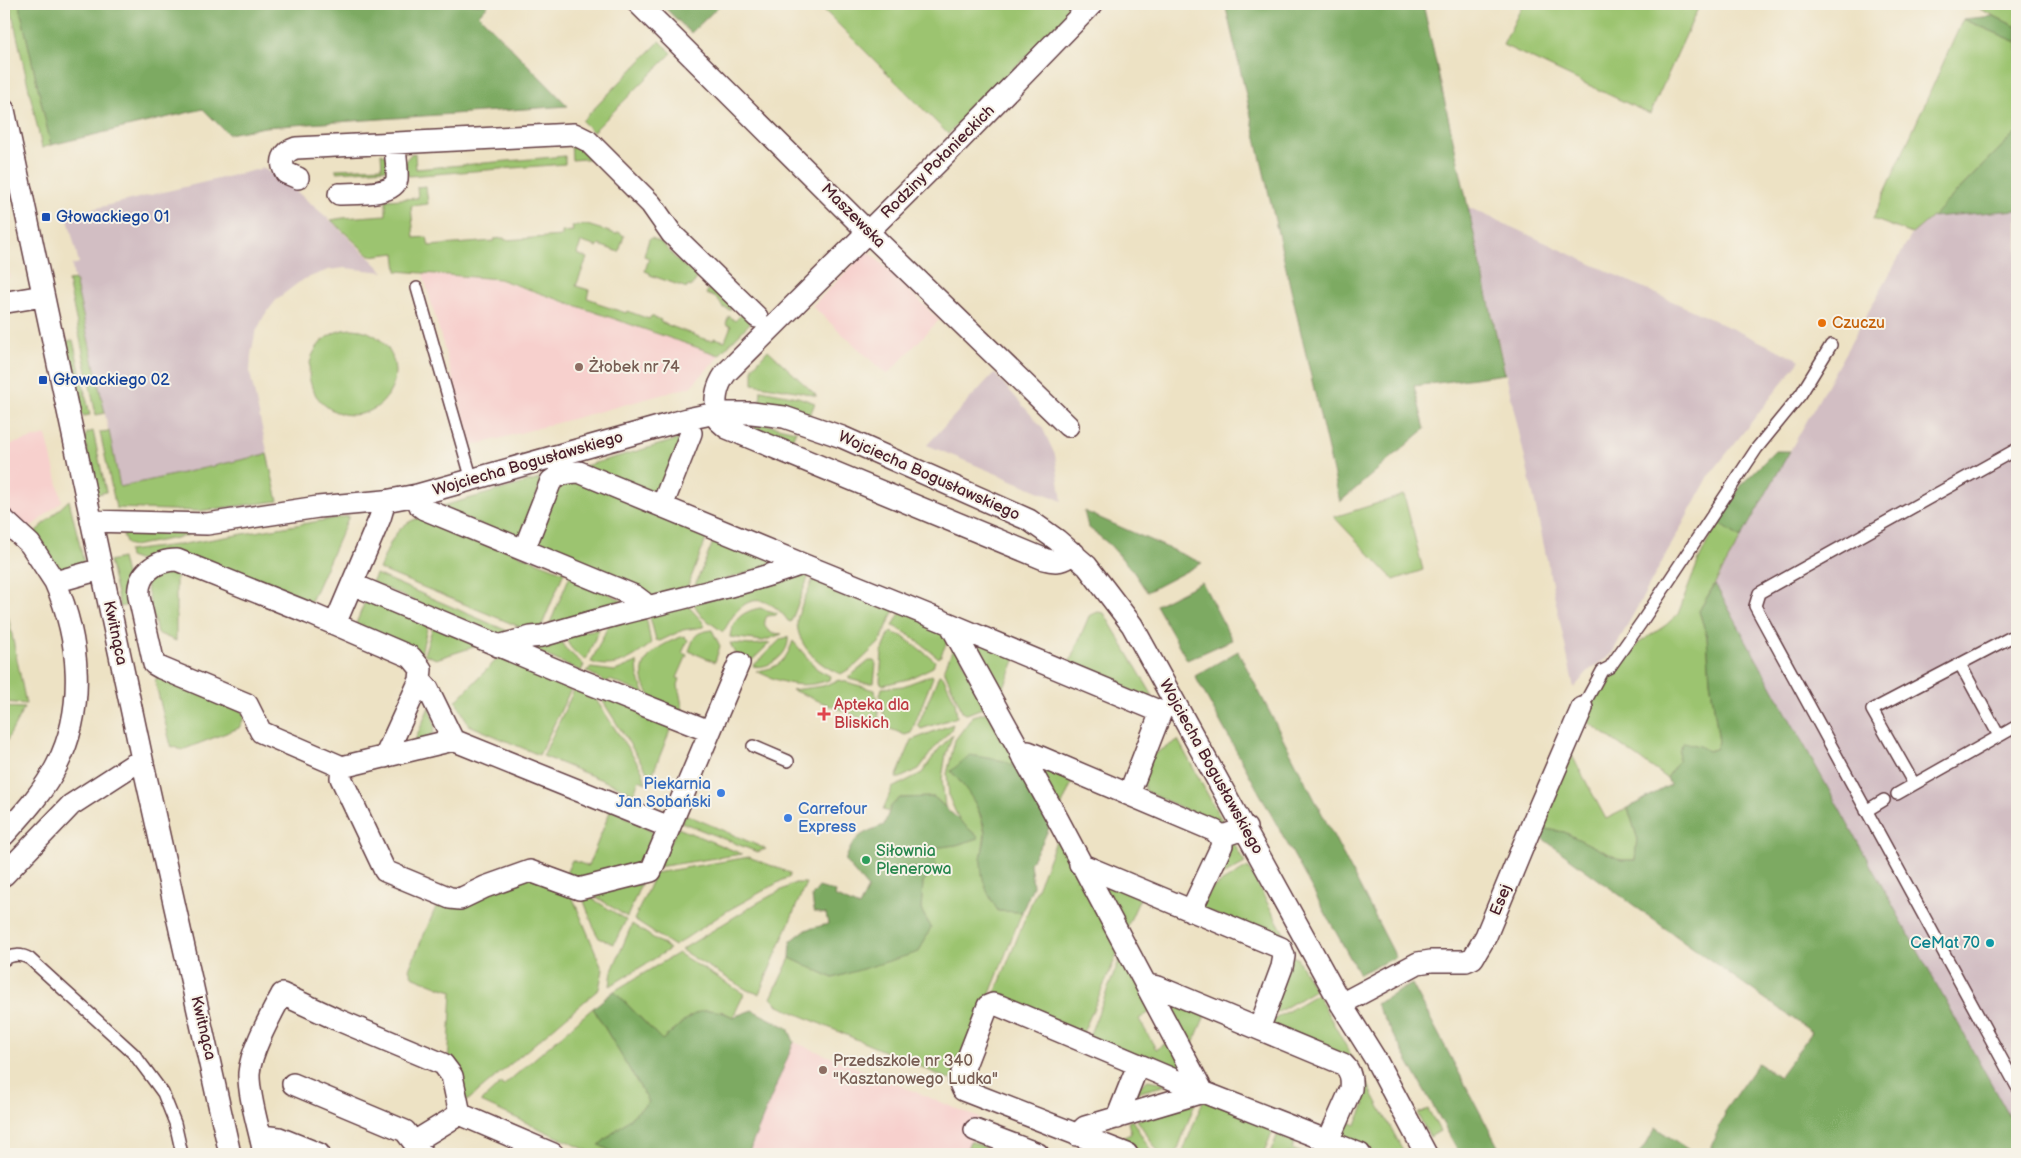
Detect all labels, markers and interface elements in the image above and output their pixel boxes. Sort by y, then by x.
street label: Rodziny Połanieckich [877,101,999,223]
street label: Maszewska [817,180,889,252]
place label: Głowackiego 01 [56,208,169,227]
marker: Głowackiego 01 [40,211,52,223]
place label: Czuczu [1832,314,1885,333]
marker: Czuczu [1816,317,1828,329]
place label: Żłobek nr 74 [588,356,680,377]
marker: Żłobek nr 74 [573,361,585,373]
place label: Głowackiego 02 [53,371,170,390]
marker: Głowackiego 02 [37,374,49,386]
street label: Wojciecha Bogusławskiego [835,427,1023,525]
street label: Wojciecha Bogusławskiego [431,428,625,500]
street label: Kwitnąca [99,599,131,667]
street label: Wojciecha Bogusławskiego [1155,676,1267,858]
place label: Apteka dla Bliskich [834,696,909,733]
marker: Apteka dla Bliskich [818,708,830,720]
place label: Piekarnia Jan Sobański [616,775,711,812]
marker: Piekarnia Jan Sobański [715,787,727,799]
place label: Carrefour Express [798,800,867,837]
marker: Carrefour Express [782,812,794,824]
place label: Siłownia Plenerowa [876,842,952,879]
marker: Siłownia Plenerowa [860,854,872,866]
street label: Esej [1486,882,1516,918]
place label: CeMat 70 [1910,934,1980,953]
marker: CeMat 70 [1984,937,1996,949]
street label: Kwitnąca [186,994,220,1062]
place label: Przedszkole nr 340 "Kasztanowego Ludka" [833,1052,998,1089]
marker: Przedszkole nr 340 "Kasztanowego Ludka" [817,1064,829,1076]

